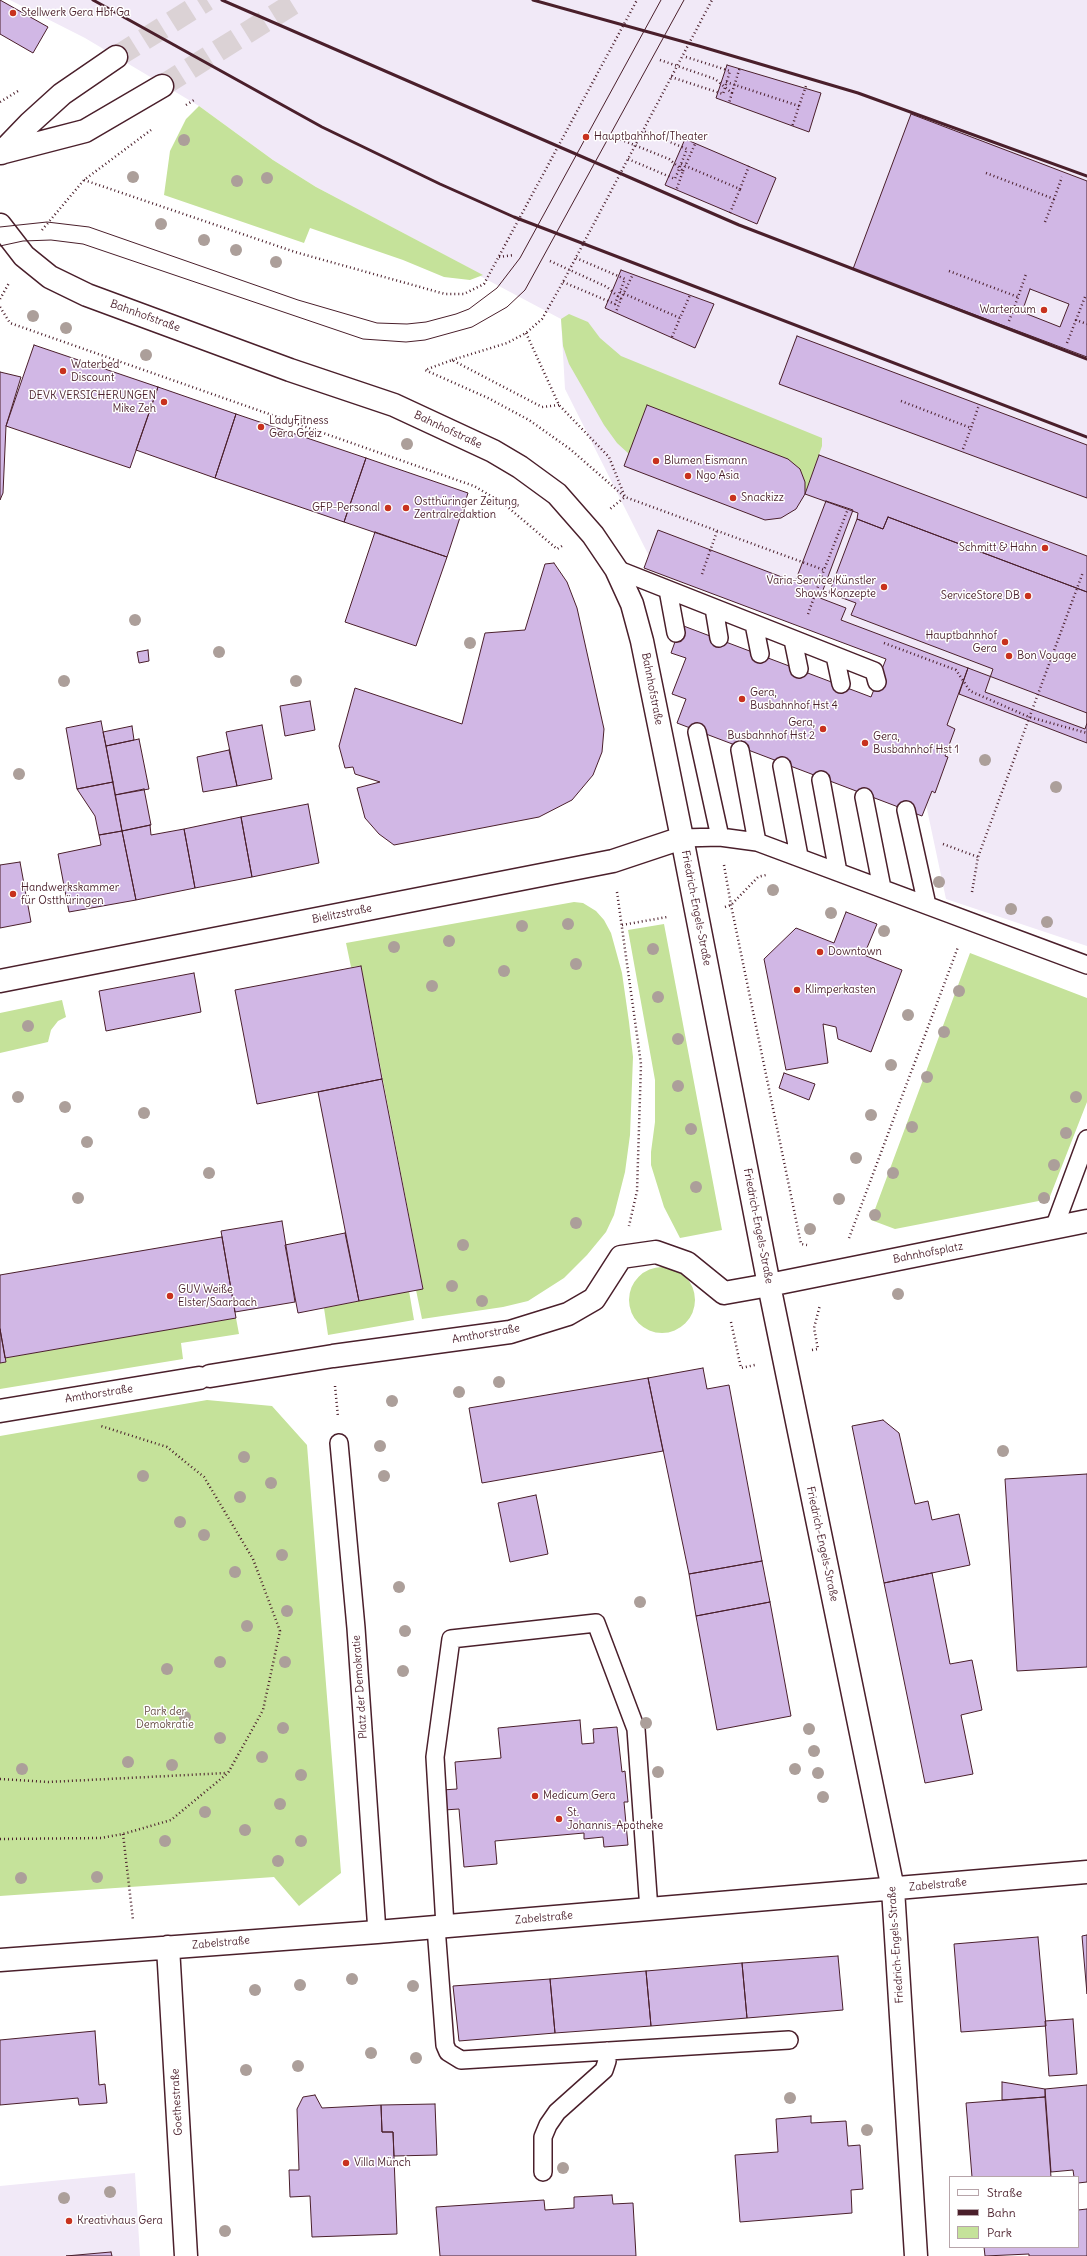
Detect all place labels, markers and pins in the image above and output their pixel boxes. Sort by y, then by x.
place label: Stellwerk Gera Hbf Ga [21,6,130,20]
marker: Stellwerk Gera Hbf Ga [8,8,18,18]
place label: Hauptbahnhof/Theater [594,130,708,144]
marker: Hauptbahnhof/Theater [581,132,591,142]
place label: Warteraum [979,303,1036,317]
marker: Warteraum [1039,305,1049,315]
place label: Waterbed Discount [71,358,119,384]
marker: Waterbed Discount [58,366,68,376]
place label: DEVK VERSICHERUNGEN Mike Zeh [29,389,156,415]
marker: DEVK VERSICHERUNGEN Mike Zeh [159,397,169,407]
place label: LadyFitness Gera Greiz [269,414,329,440]
marker: LadyFitness Gera Greiz [256,422,266,432]
place label: Blumen Eismann [664,454,747,468]
marker: Blumen Eismann [651,456,661,466]
place label: Ngo Asia [696,469,739,483]
marker: Ngo Asia [683,471,693,481]
place label: Snackizz [741,491,784,505]
marker: Snackizz [728,493,738,503]
place label: Ostthüringer Zeitung, Zentralredaktion [414,495,519,521]
place label: GFP-Personal [312,501,380,515]
marker: GFP-Personal [383,503,393,513]
marker: Ostthüringer Zeitung, Zentralredaktion [401,503,411,513]
place label: Schmitt & Hahn [959,541,1037,555]
marker: Schmitt & Hahn [1040,543,1050,553]
place label: Varia-Service Künstler Shows Konzepte [766,574,876,600]
marker: Varia-Service Künstler Shows Konzepte [879,582,889,592]
place label: ServiceStore DB [941,589,1020,603]
marker: ServiceStore DB [1023,591,1033,601]
place label: Hauptbahnhof Gera [925,629,997,655]
marker: Hauptbahnhof Gera [1000,637,1010,647]
place label: Bon Voyage [1017,649,1077,663]
marker: Bon Voyage [1004,651,1014,661]
place label: Gera, Busbahnhof Hst 4 [750,686,838,712]
marker: Gera, Busbahnhof Hst 4 [737,694,747,704]
place label: Gera, Busbahnhof Hst 2 [727,716,815,742]
marker: Gera, Busbahnhof Hst 2 [818,724,828,734]
place label: Gera, Busbahnhof Hst 1 [873,730,959,756]
marker: Gera, Busbahnhof Hst 1 [860,738,870,748]
place label: Handwerkskammer für Ostthüringen [21,881,119,907]
marker: Handwerkskammer für Ostthüringen [8,889,18,899]
place label: Downtown [828,945,882,959]
marker: Downtown [815,947,825,957]
place label: Klimperkasten [805,983,876,997]
marker: Klimperkasten [792,985,802,995]
place label: GUV Weiße Elster/Saarbach [178,1283,257,1309]
marker: GUV Weiße Elster/Saarbach [165,1291,175,1301]
place label: Medicum Gera [543,1789,616,1803]
marker: Medicum Gera [530,1791,540,1801]
place label: St. Johannis-Apotheke [567,1806,663,1832]
marker: St. Johannis-Apotheke [554,1814,564,1824]
place label: Villa Münch [354,2156,411,2170]
marker: Villa Münch [341,2158,351,2168]
place label: Kreativhaus Gera [77,2214,163,2228]
marker: Kreativhaus Gera [64,2216,74,2226]

